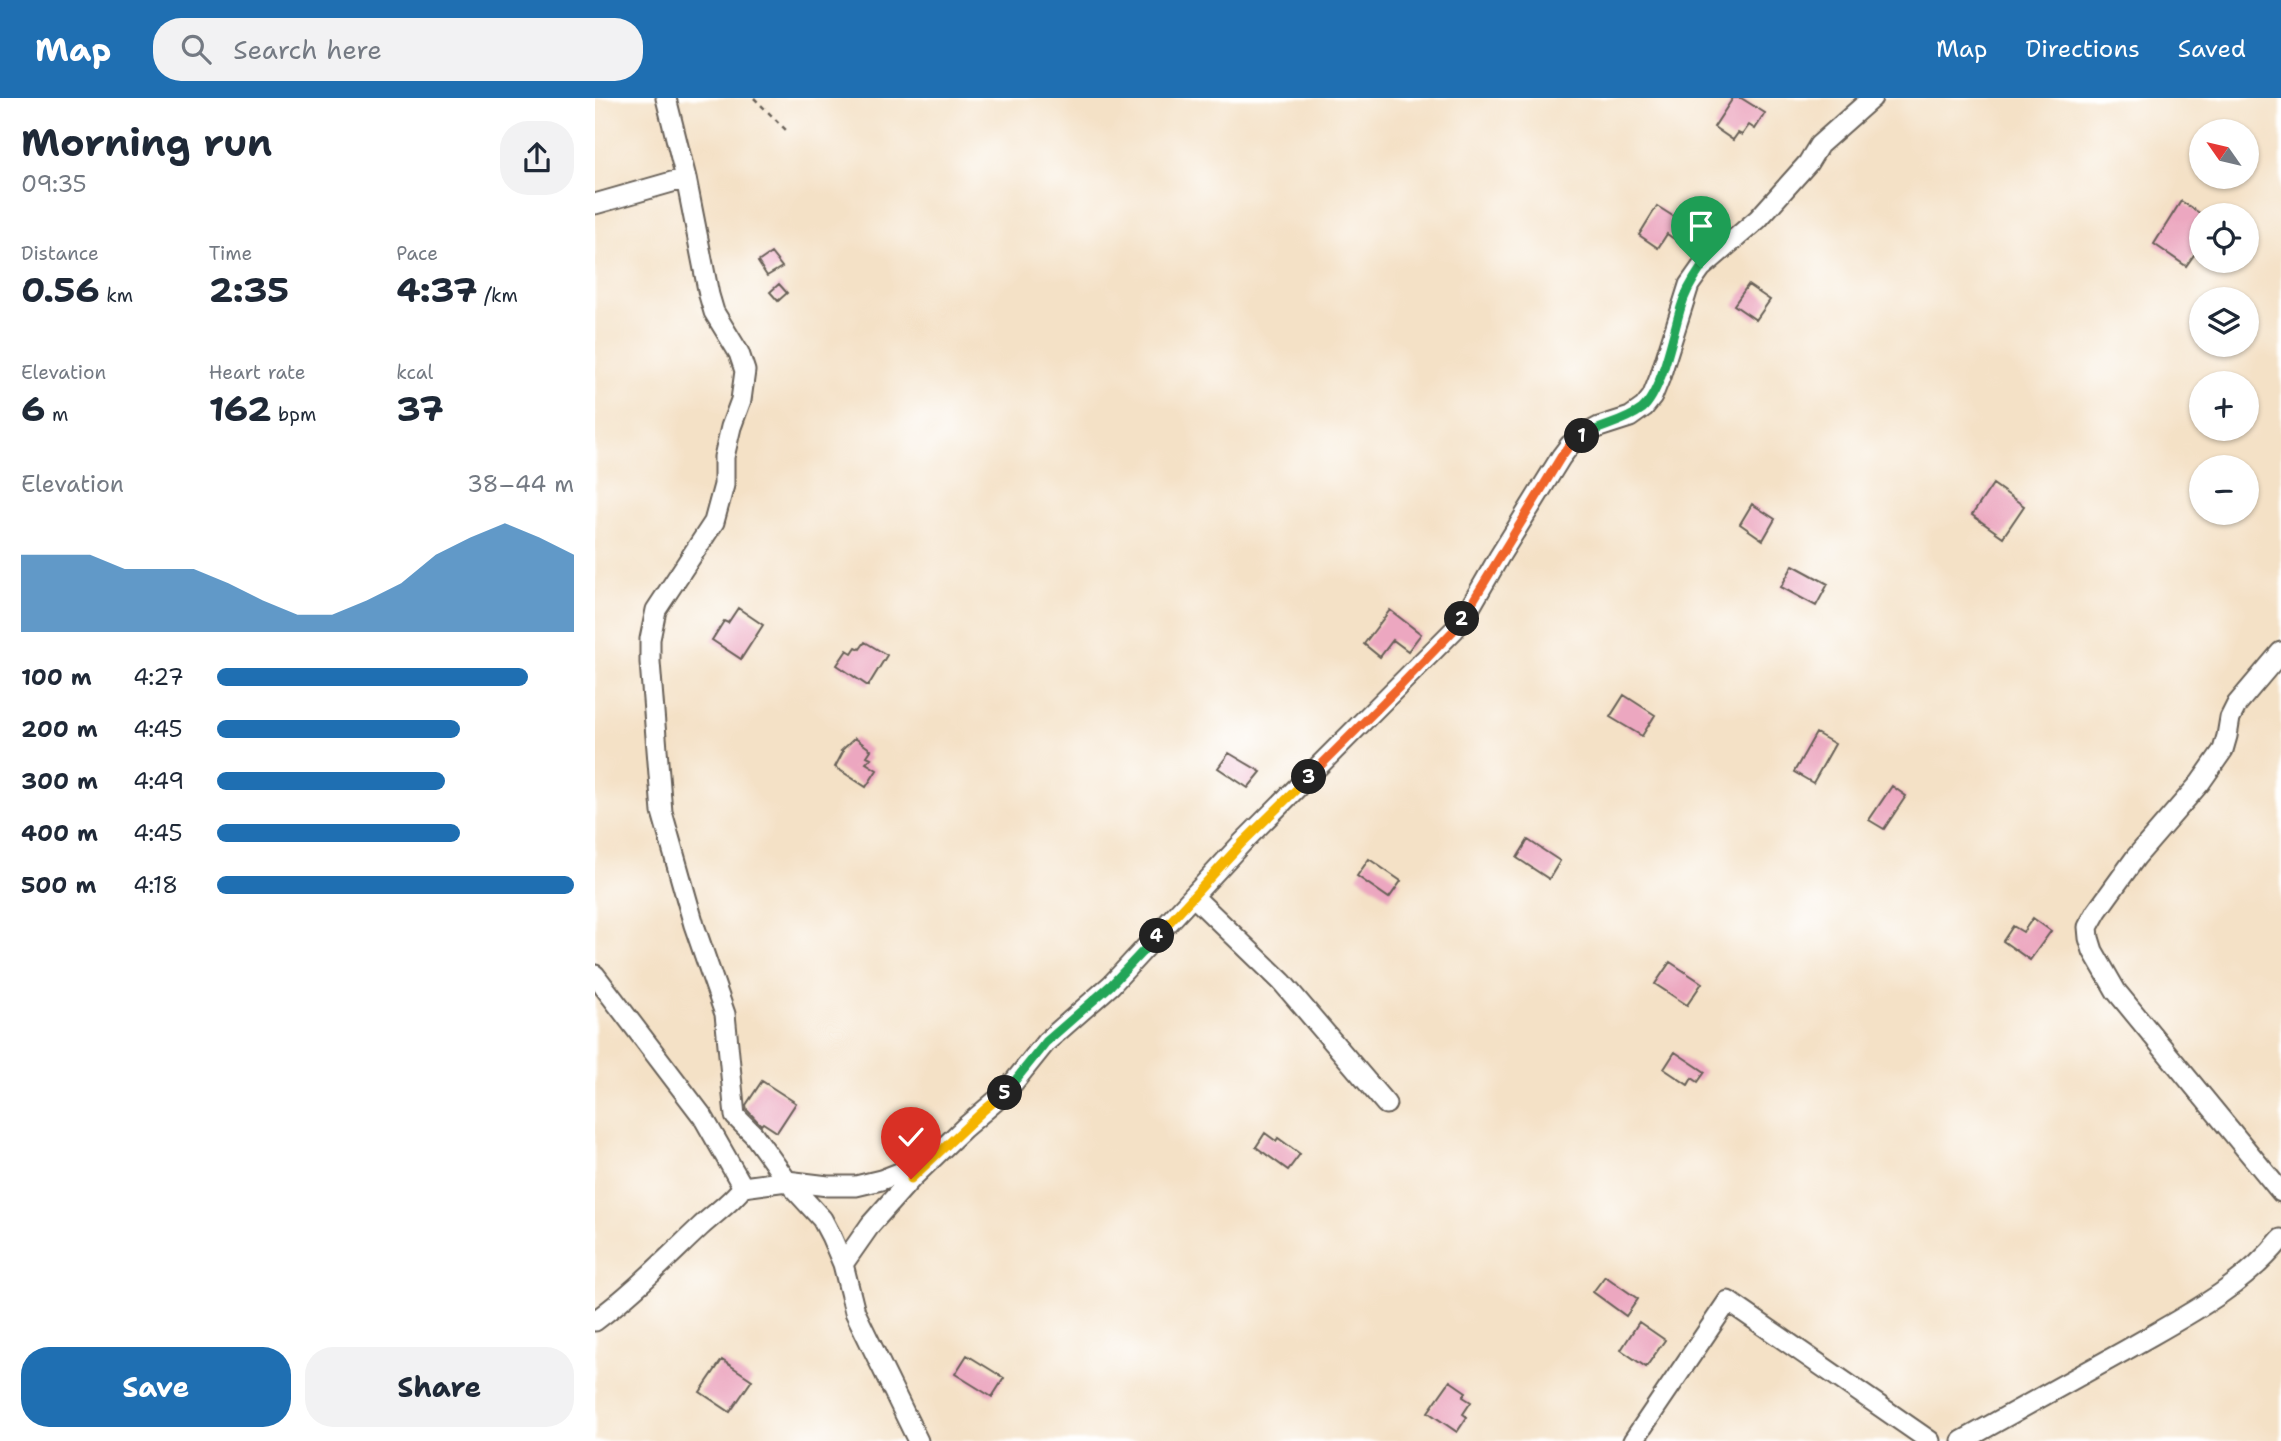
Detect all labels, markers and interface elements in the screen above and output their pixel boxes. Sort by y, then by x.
search box [153,18,643,81]
text: Map [35,27,111,72]
icon: search [177,30,215,68]
text: Search here [233,32,382,67]
text: Map [1936,33,1987,65]
text: Directions [2025,33,2140,65]
text: Saved [2178,33,2246,65]
text: Morning run [21,117,272,168]
north arrow [2189,119,2259,189]
map controls [2189,119,2259,525]
button: share [500,121,574,195]
text: 09:35 [21,169,87,199]
pin [1671,196,1731,268]
button: locate [2189,203,2259,273]
icon: arrive [1682,207,1720,245]
text: Distance [21,241,99,266]
text: Time [209,241,252,266]
text: Pace [396,241,438,266]
text: 0.56 [21,266,100,313]
text: 2:35 [209,266,289,313]
text: 4:37 [396,266,477,313]
text: km [100,283,133,308]
text: /km [477,283,518,308]
button: layers [2189,287,2259,357]
text: Elevation [21,360,106,385]
text: Heart rate [209,360,305,385]
text: kcal [396,360,433,385]
button: + [2189,371,2259,441]
text: 6 [21,385,46,432]
text: 162 [209,385,272,432]
text: 37 [396,385,444,432]
text: m [46,402,68,427]
text: bpm [272,402,316,427]
pin: 1 [1565,418,1599,454]
text: 1 [1577,423,1586,448]
button: − [2189,455,2259,525]
text: Elevation [21,469,124,499]
text: 38–44 m [467,469,574,499]
pin: 2 [1445,602,1479,636]
text: 2 [1455,606,1468,631]
text: 100 m [21,662,92,692]
text: 4:27 [133,662,184,692]
text: 200 m [21,714,98,744]
text: 4:45 [133,714,183,744]
pin: 3 [1291,760,1327,794]
text: 3 [1302,764,1315,789]
text: 300 m [21,766,98,796]
text: 4:49 [133,766,184,796]
text: 400 m [21,818,98,848]
text: 4:45 [133,818,183,848]
text: 500 m [21,870,96,900]
text: 4:18 [133,870,178,900]
pin: 4 [1139,918,1175,954]
text: 4 [1150,923,1163,948]
pin: 5 [987,1076,1023,1110]
text: 5 [999,1080,1010,1105]
pin [881,1107,941,1179]
icon: check [892,1118,930,1156]
button: Save [21,1347,291,1427]
button: Share [305,1347,574,1427]

